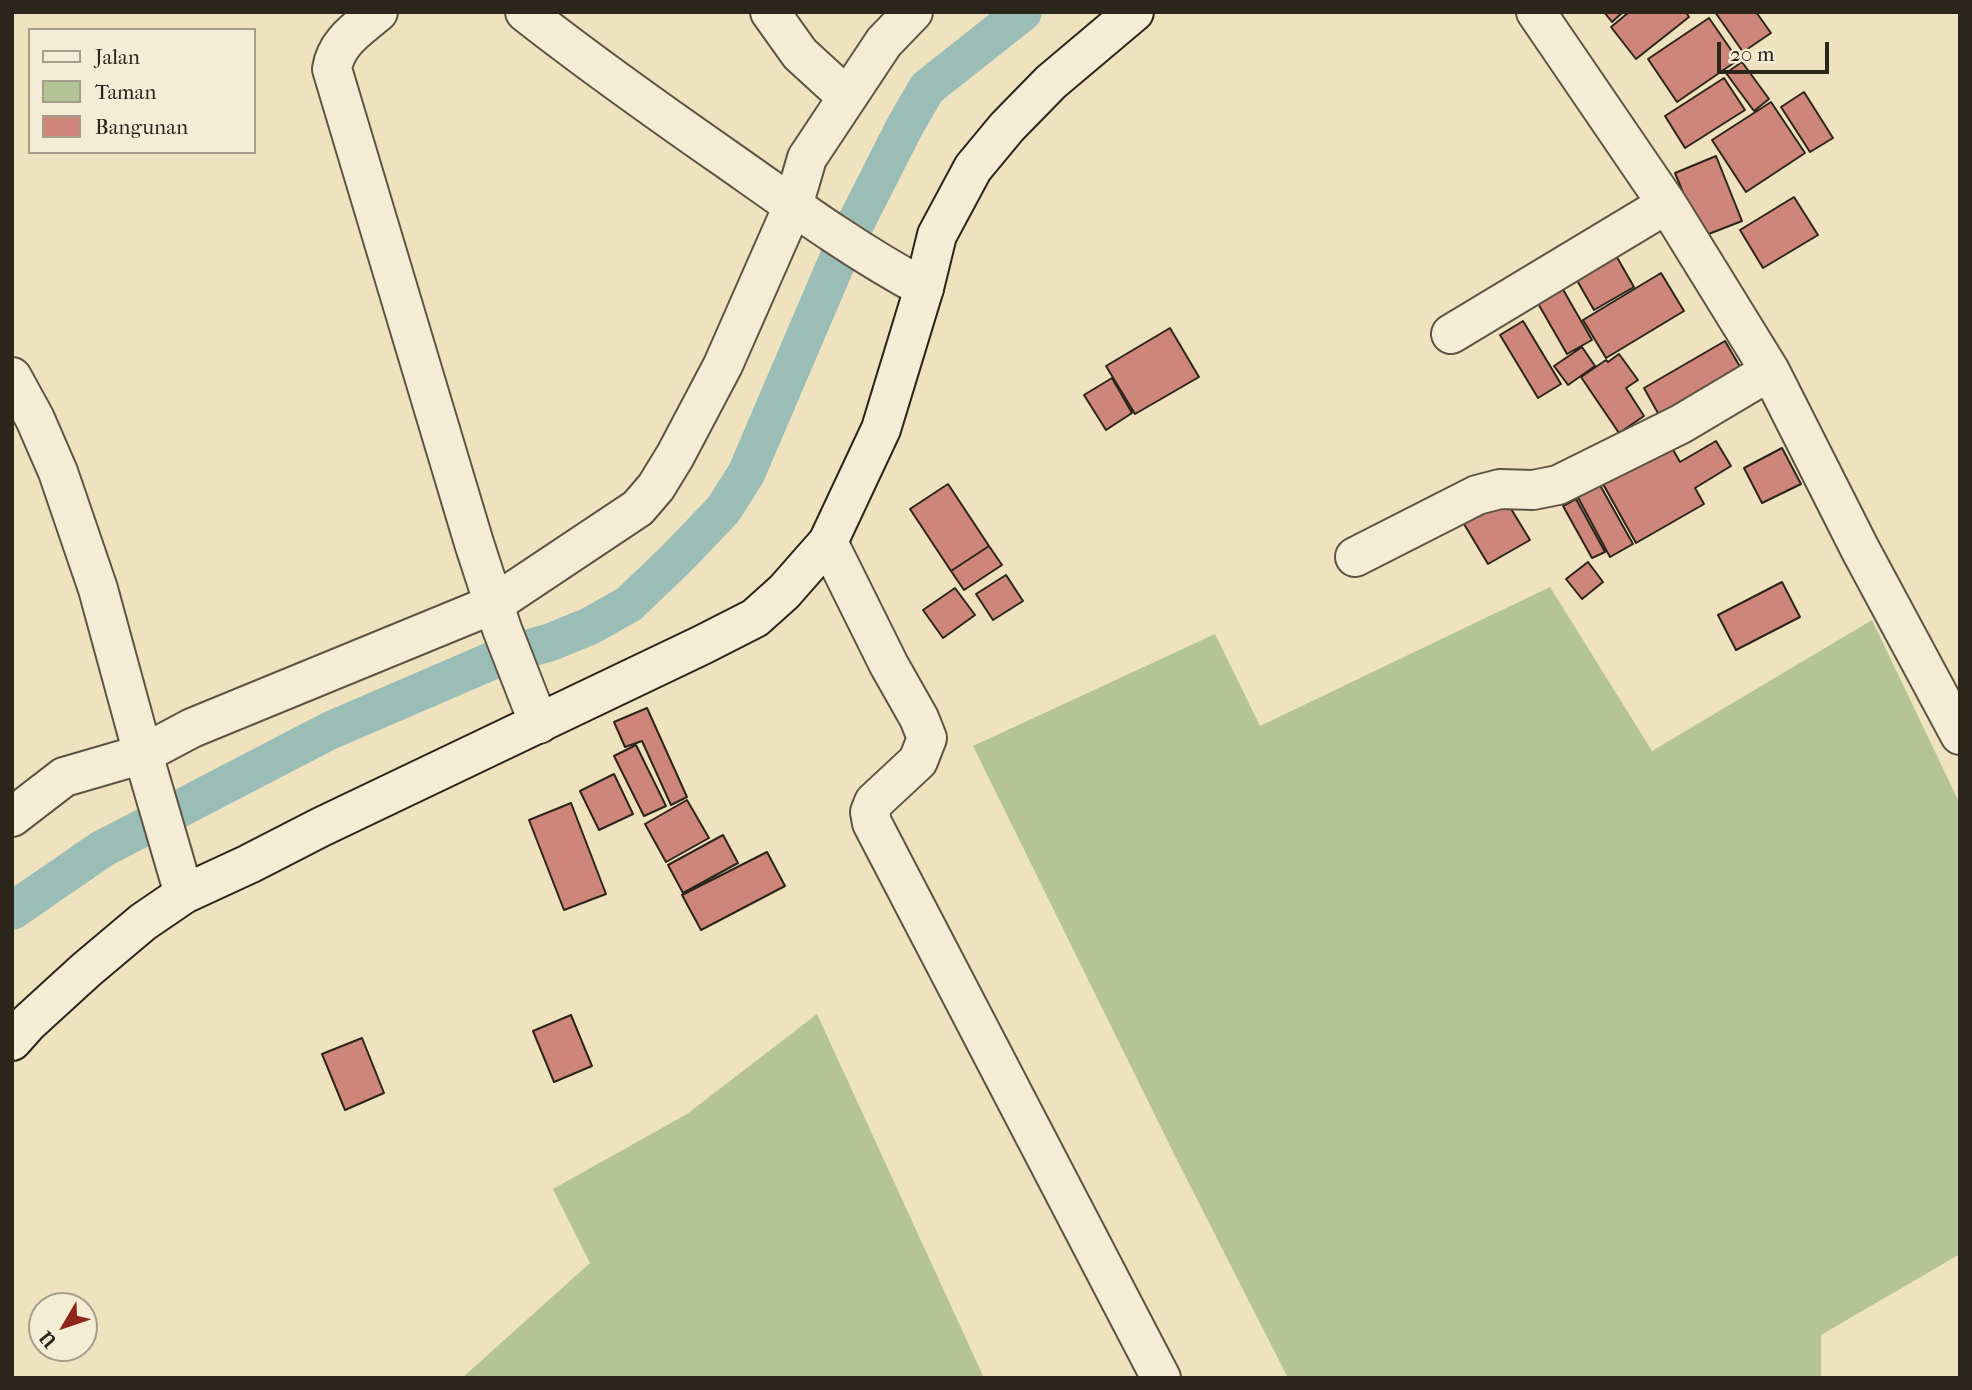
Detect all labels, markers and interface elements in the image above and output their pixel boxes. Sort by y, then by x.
legend [28,28,256,154]
scale bar [1720,28,1832,72]
text: 20 m [1730,42,1774,66]
text: Jalan [95,45,140,69]
text: Taman [95,80,156,104]
text: Bangunan [95,115,188,139]
north arrow [28,1292,98,1362]
text: U [35,1326,61,1352]

